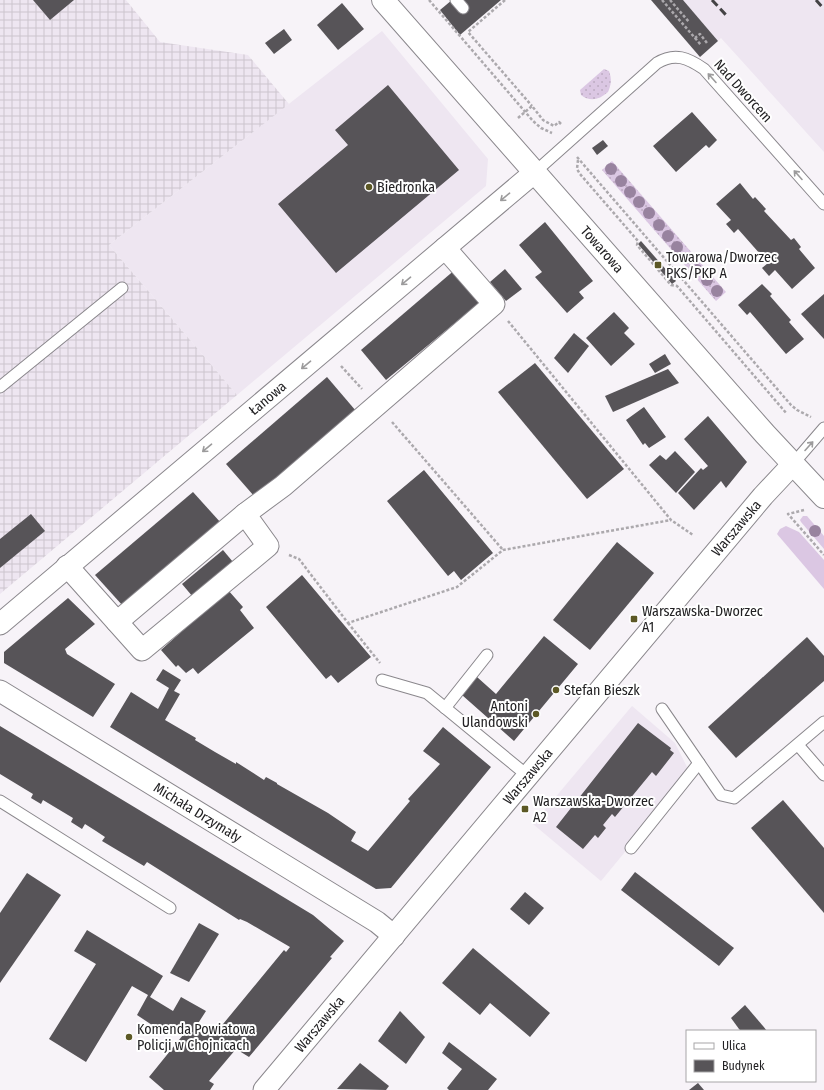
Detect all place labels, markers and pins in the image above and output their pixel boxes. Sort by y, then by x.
place label: Biedronka [377,179,435,196]
marker: Biedronka [364,182,374,192]
place label: Towarowa/Dworzec PKS/PKP A [666,249,777,282]
marker: Towarowa/Dworzec PKS/PKP A [653,260,663,270]
place label: Warszawska-Dworzec A1 [642,603,763,636]
marker: Warszawska-Dworzec A1 [629,614,639,624]
place label: Stefan Bieszk [564,682,640,699]
marker: Stefan Bieszk [551,685,561,695]
place label: Antoni Ulandowski [462,698,528,731]
marker: Antoni Ulandowski [531,709,541,719]
place label: Warszawska-Dworzec A2 [533,793,654,826]
marker: Warszawska-Dworzec A2 [520,804,530,814]
place label: Komenda Powiatowa Policji w Chojnicach [137,1021,256,1054]
marker: Komenda Powiatowa Policji w Chojnicach [124,1032,134,1042]

